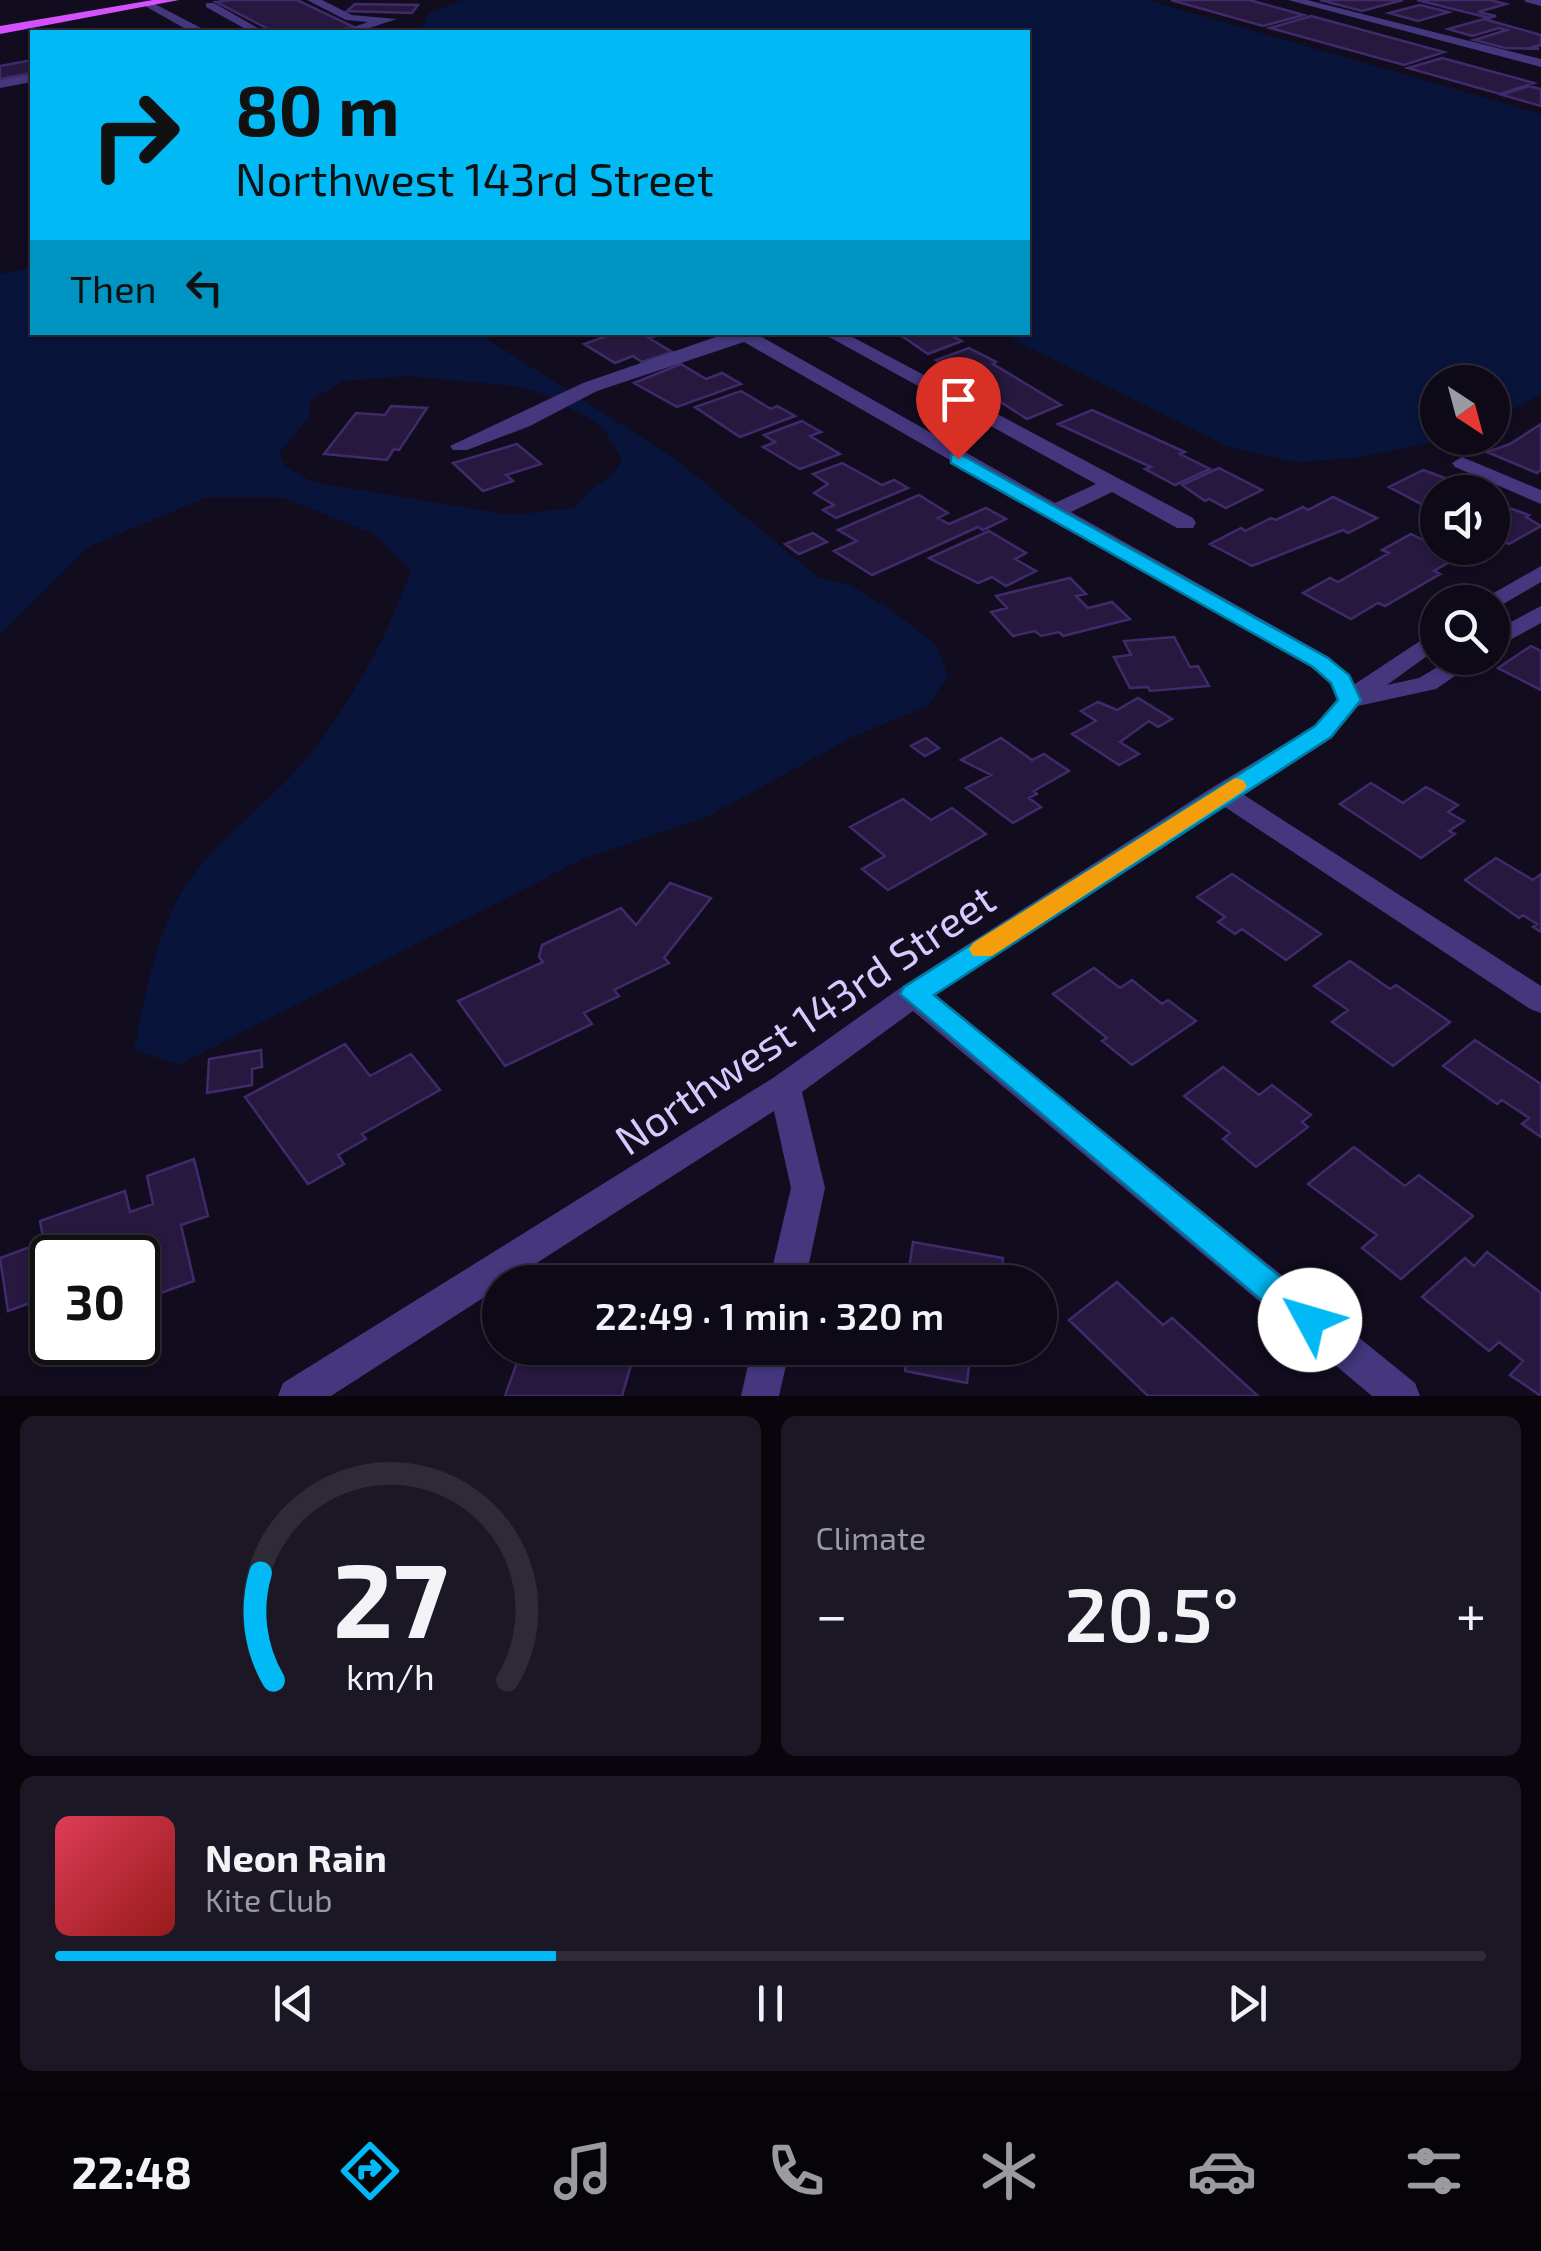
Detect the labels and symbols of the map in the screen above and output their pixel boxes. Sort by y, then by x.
pin [916,357,1001,460]
north arrow [1420,365,1510,455]
street label: Northwest 143rd Street [605,872,1003,1164]
speed limit sign: 30 [30,1235,160,1365]
position arrow [1258,1268,1362,1372]

